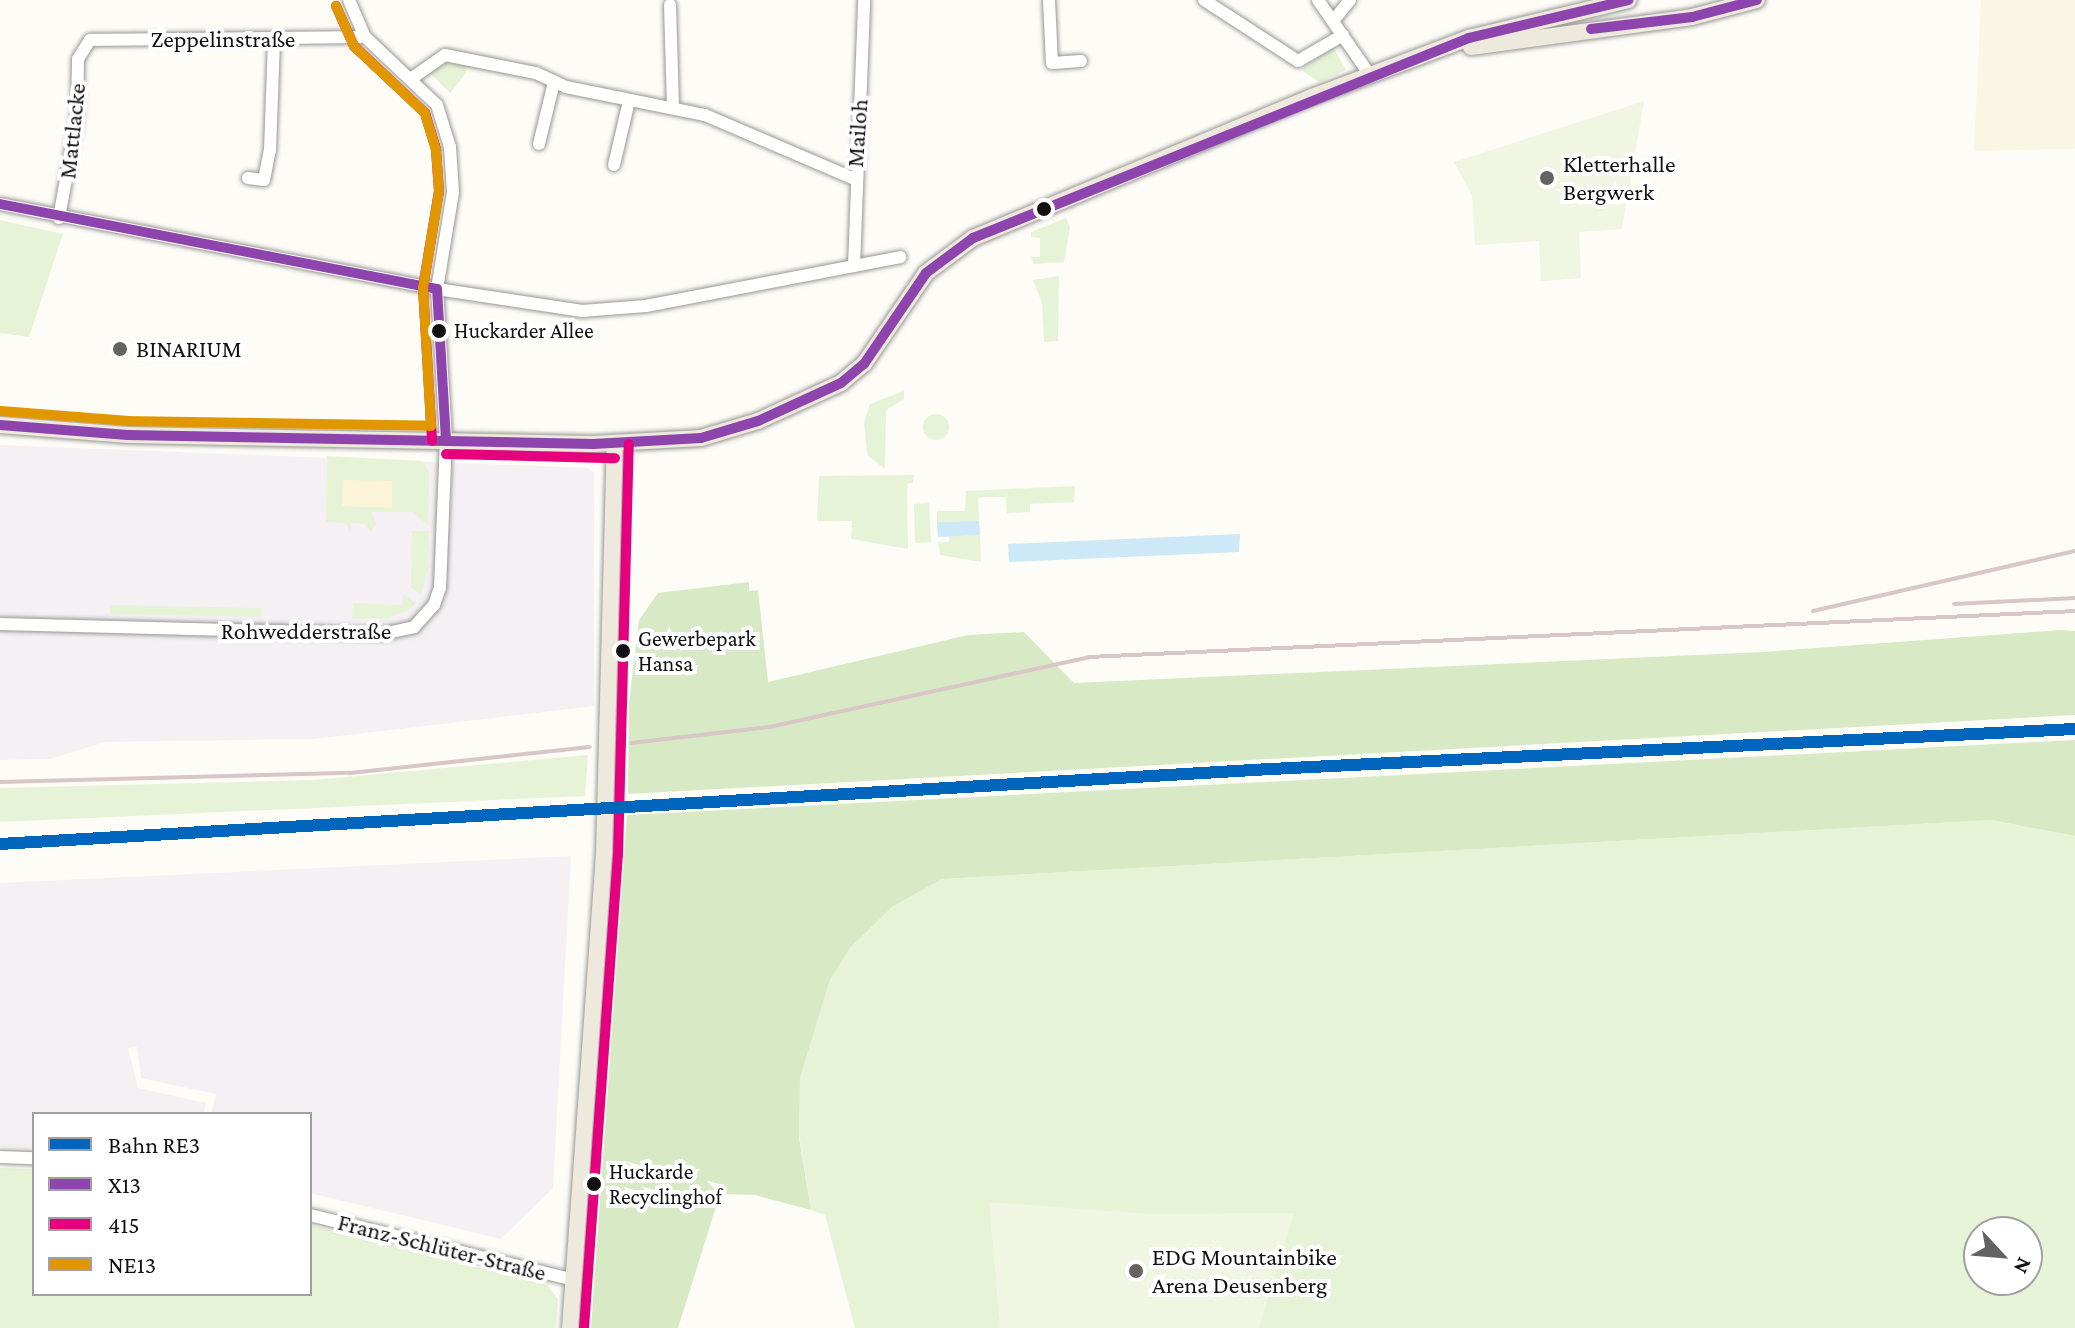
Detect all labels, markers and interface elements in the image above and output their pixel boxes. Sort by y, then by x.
street label: Zeppelinstraße [151,25,295,53]
street label: Mattlacke [53,82,91,180]
street label: Mailoh [840,98,874,168]
place label: Kletterhalle Bergwerk [1563,150,1675,206]
marker: Kletterhalle Bergwerk [1538,169,1556,187]
unlabelled marker [1036,201,1052,217]
place label: Huckarder Allee [454,318,594,344]
marker: Huckarder Allee [431,323,447,339]
place label: BINARIUM [136,335,242,363]
marker: BINARIUM [111,340,129,358]
street label: Rohwedderstraße [221,617,391,645]
place label: Gewerbepark Hansa [638,625,756,676]
marker: Gewerbepark Hansa [615,643,631,659]
legend [32,1112,312,1296]
text: Bahn RE3 [108,1131,200,1158]
place label: Huckarde Recyclinghof [609,1158,722,1210]
text: X13 [108,1171,141,1198]
marker: Huckarde Recyclinghof [586,1176,602,1192]
street label: Franz-Schlüter-Straße [335,1207,549,1287]
text: 415 [108,1211,140,1238]
north arrow [1963,1216,2043,1296]
place label: EDG Mountainbike Arena Deusenberg [1152,1243,1337,1299]
text: NE13 [108,1251,156,1278]
text: N [2009,1254,2038,1278]
marker: EDG Mountainbike Arena Deusenberg [1127,1262,1145,1280]

